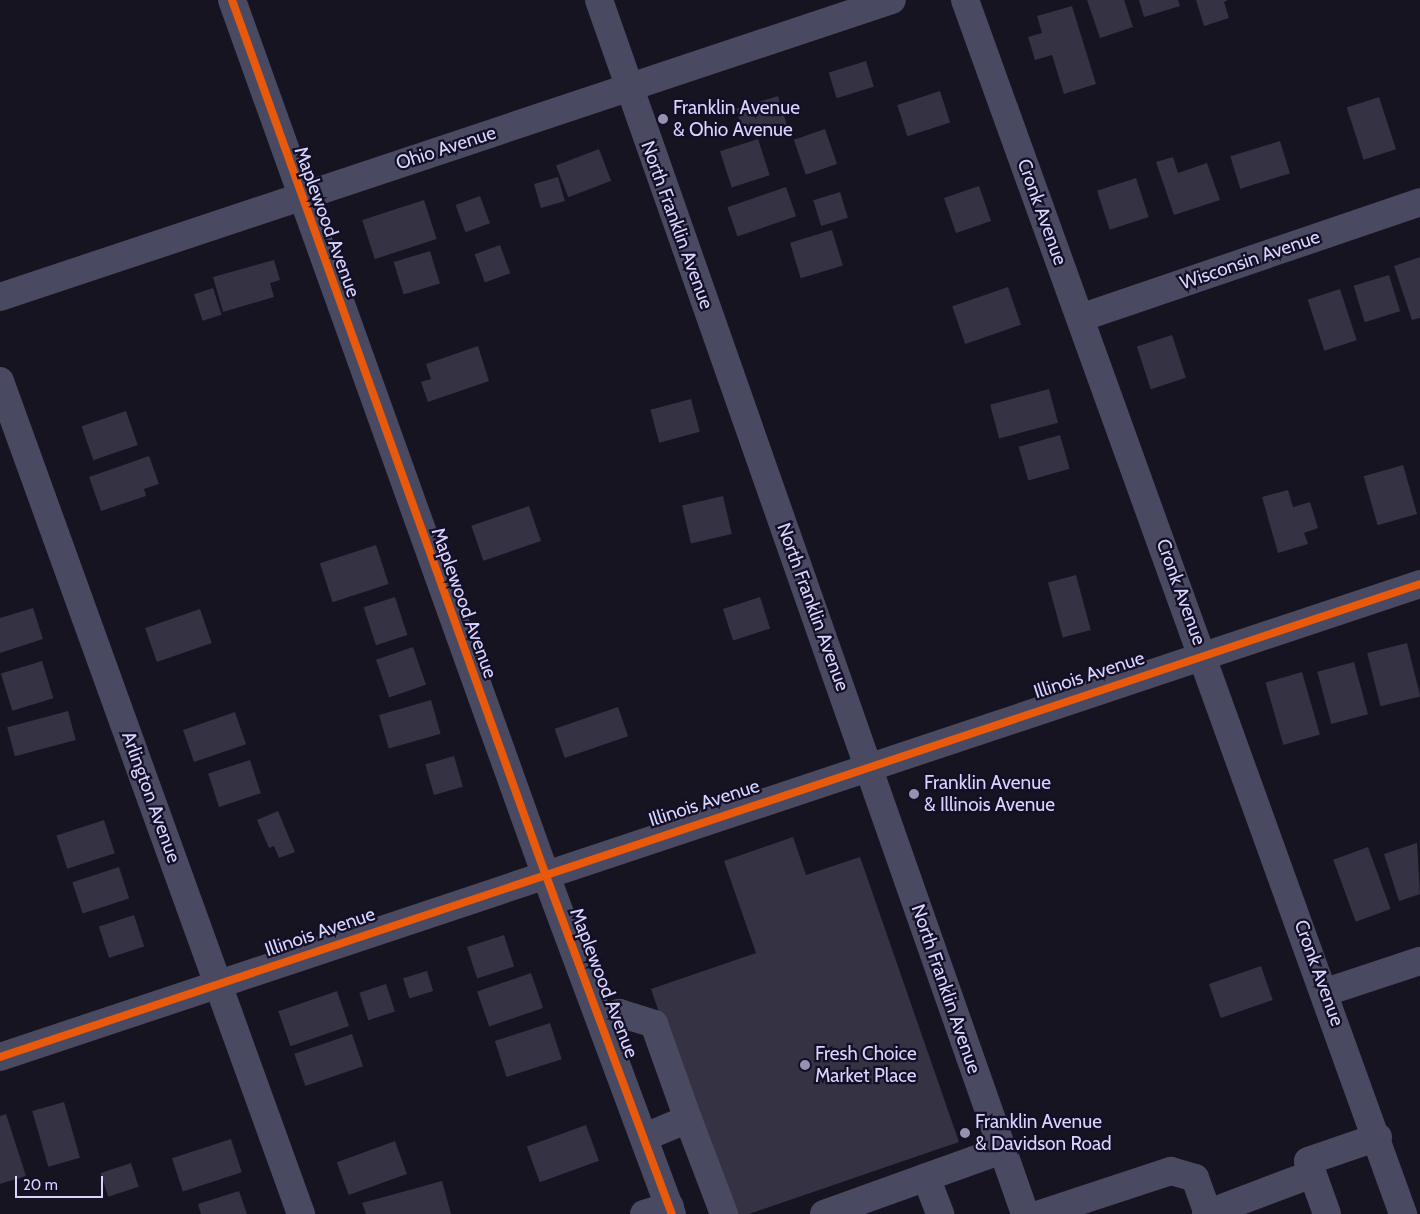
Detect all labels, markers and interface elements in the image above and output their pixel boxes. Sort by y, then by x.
place label: Franklin Avenue & Ohio Avenue [673,97,800,141]
marker: Franklin Avenue & Ohio Avenue [657,113,669,125]
street label: Ohio Avenue [393,121,499,175]
street label: North Franklin Avenue [636,138,718,312]
street label: Maplewood Avenue [289,143,365,301]
street label: Cronk Avenue [1012,156,1072,268]
street label: Wisconsin Avenue [1177,225,1323,295]
street label: North Franklin Avenue [772,520,854,694]
street label: Maplewood Avenue [426,524,502,682]
street label: Cronk Avenue [1151,536,1211,648]
street label: Illinois Avenue [1031,646,1147,704]
street label: Arlington Avenue [117,728,185,866]
place label: Franklin Avenue & Illinois Avenue [924,772,1055,816]
street label: Illinois Avenue [646,774,762,832]
marker: Franklin Avenue & Illinois Avenue [908,788,920,800]
street label: North Franklin Avenue [906,901,986,1077]
street label: Illinois Avenue [262,902,378,962]
street label: Maplewood Avenue [565,905,643,1061]
street label: Cronk Avenue [1289,917,1349,1029]
place label: Fresh Choice Market Place [815,1043,917,1087]
marker: Fresh Choice Market Place [799,1059,811,1071]
place label: Franklin Avenue & Davidson Road [975,1111,1112,1155]
marker: Franklin Avenue & Davidson Road [959,1127,971,1139]
scale bar [18,1166,105,1198]
text: 20 m [23,1176,58,1194]

